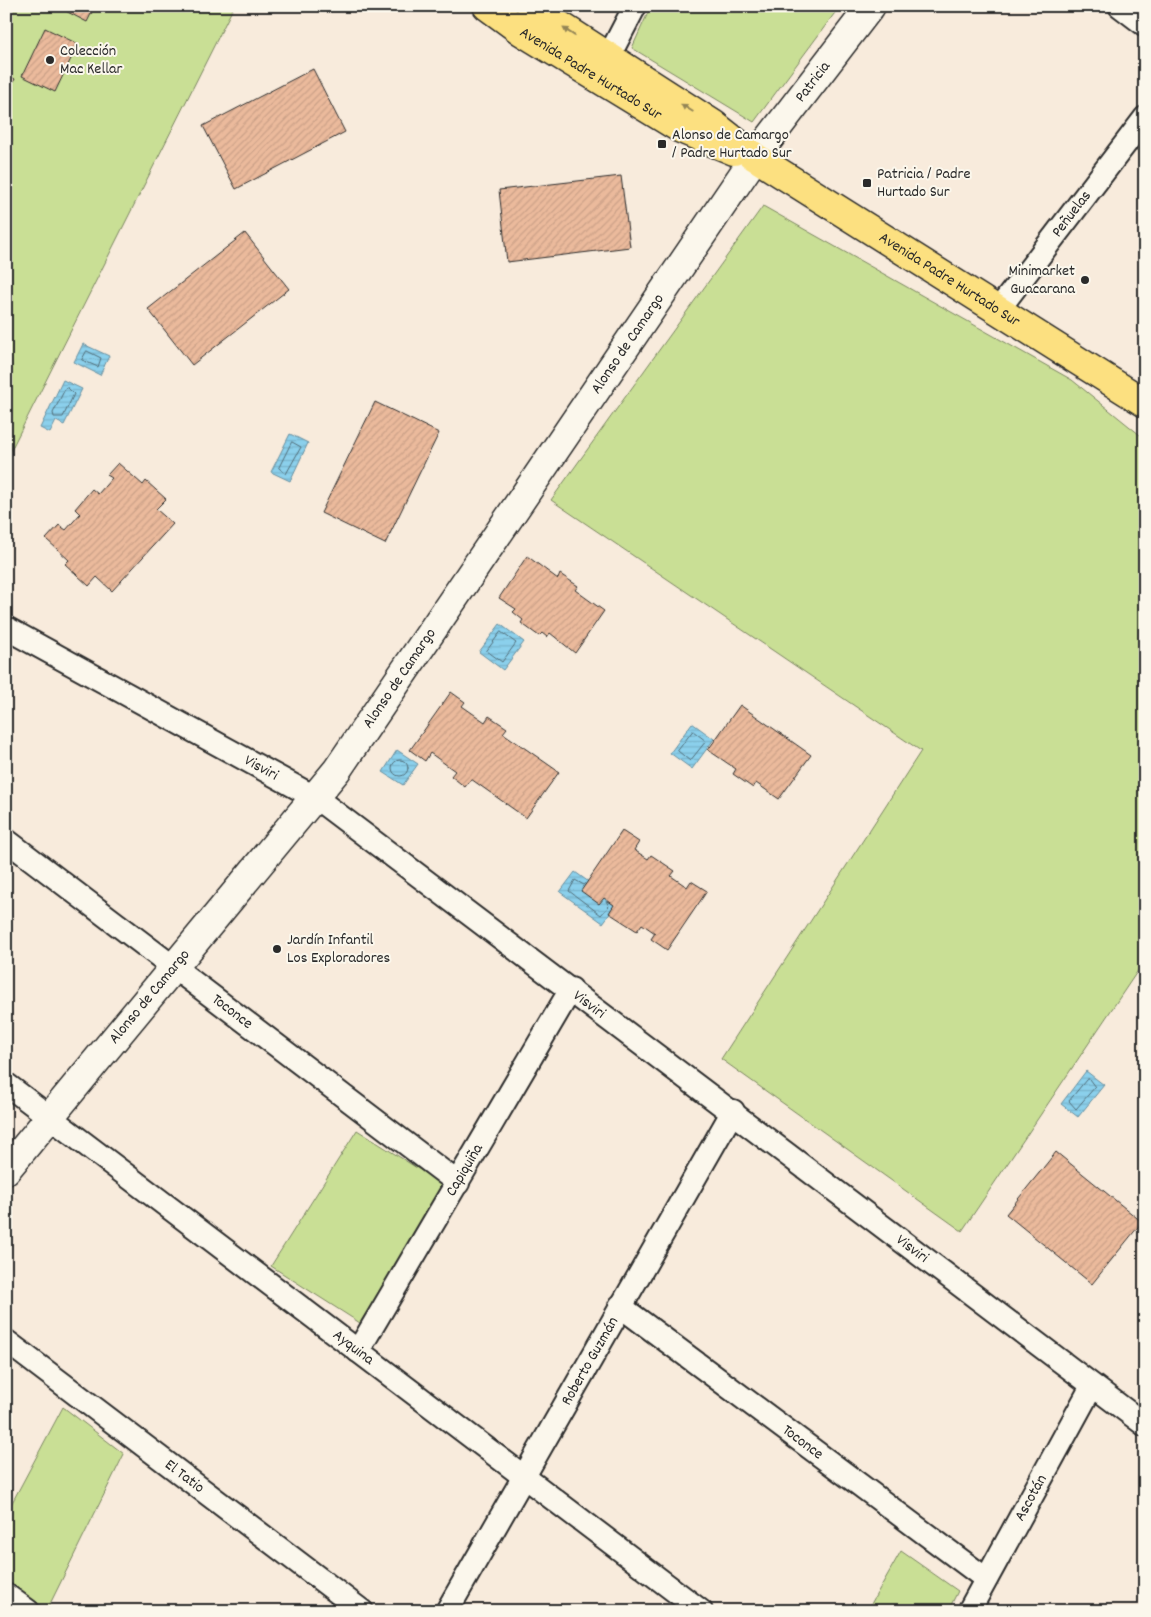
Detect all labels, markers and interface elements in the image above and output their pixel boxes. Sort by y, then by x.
street label: Avenida Padre Hurtado Sur [515,21,666,126]
one-way arrow [563,27,576,37]
place label: Colección Mac Kellar [60,40,123,81]
marker: Colección Mac Kellar [44,54,56,66]
street label: Patricia [790,56,836,107]
one-way arrow [680,103,693,112]
place label: Alonso de Camargo / Padre Hurtado Sur [672,124,792,165]
marker: Alonso de Camargo / Padre Hurtado Sur [656,138,668,150]
place label: Patricia / Padre Hurtado Sur [877,163,971,204]
marker: Patricia / Padre Hurtado Sur [861,177,873,189]
street label: Peñuelas [1046,185,1097,242]
street label: Avenida Padre Hurtado Sur [874,226,1025,333]
place label: Minimarket Guacarana [1008,260,1075,301]
marker: Minimarket Guacarana [1079,274,1091,286]
street label: Alonso de Camargo [585,289,670,399]
street label: Alonso de Camargo [357,624,442,733]
street label: Visviri [240,749,282,787]
place label: Jardín Infantil Los Exploradores [287,929,391,970]
marker: Jardín Infantil Los Exploradores [271,943,283,955]
street label: Alonso de Camargo [103,944,196,1049]
street label: Visviri [568,985,610,1025]
street label: Toconce [207,988,258,1035]
street label: Capiquiña [440,1139,489,1201]
street label: Visviri [891,1229,933,1269]
street label: Roberto Guzmán [555,1312,625,1410]
street label: Ayquina [328,1324,380,1371]
street label: Toconce [777,1419,828,1465]
street label: El Tatio [160,1454,209,1499]
street label: Ascotán [1009,1470,1053,1525]

